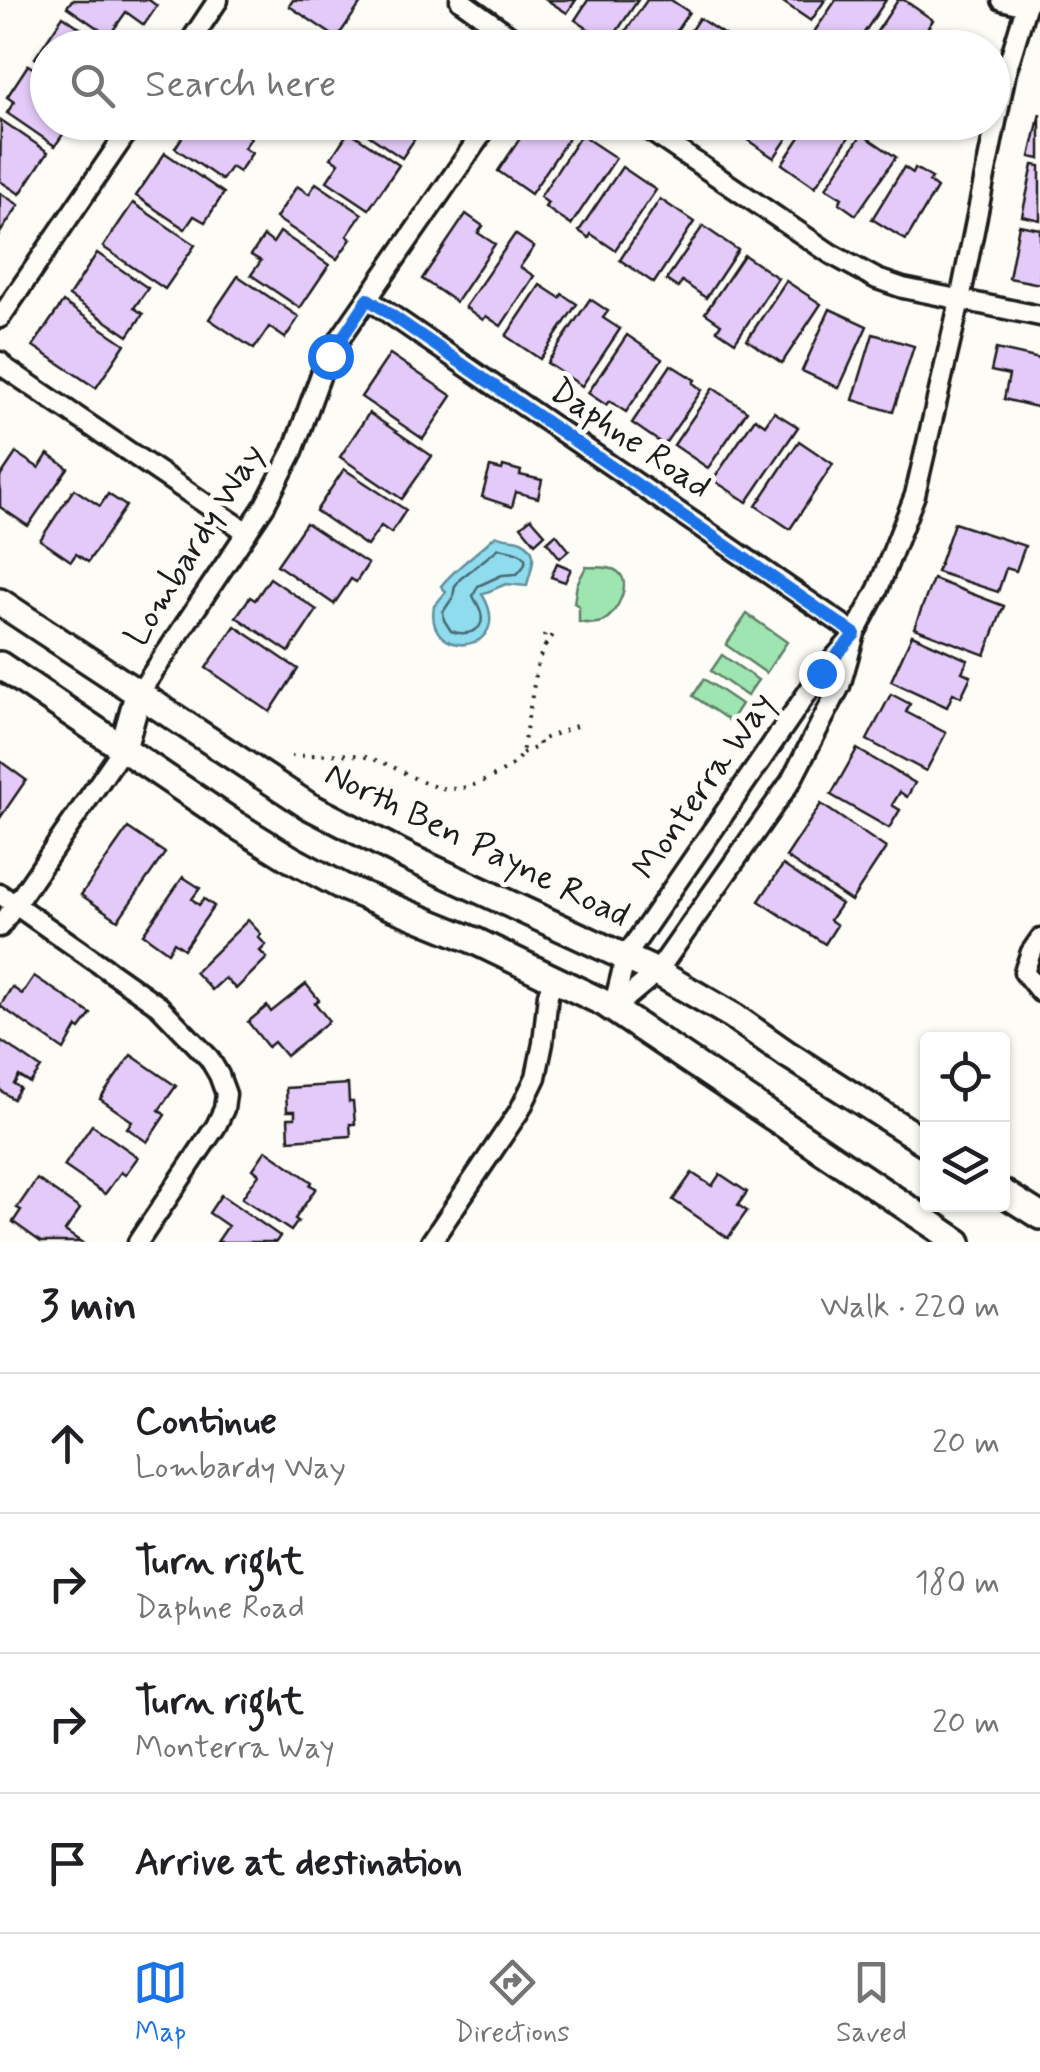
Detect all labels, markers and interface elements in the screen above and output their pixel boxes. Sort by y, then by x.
search box [30,30,1010,140]
icon: search [65,58,120,113]
text: Search here [145,61,336,110]
route start [308,334,354,380]
street label: Daphne Road [540,368,720,510]
street label: Lombardy Way [114,435,276,655]
route end [799,651,845,697]
street label: Monterra Way [623,683,785,889]
street label: North Ben Payne Road [317,751,637,939]
map controls [920,1032,1010,1212]
button: locate [920,1032,1010,1122]
button: layers [920,1122,1010,1212]
text: 3 min [40,1280,137,1335]
text: Walk · 220 m [820,1286,1000,1328]
text: Continue [135,1398,277,1447]
icon: ahead [40,1416,95,1471]
text: 20 m [932,1422,1000,1464]
text: Lombardy Way [135,1447,346,1489]
text: Turn right [135,1538,304,1587]
icon: right [40,1556,95,1611]
text: 180 m [915,1562,1000,1604]
text: Daphne Road [135,1587,305,1629]
text: Turn right [135,1678,304,1727]
icon: right [40,1696,95,1751]
text: 20 m [932,1702,1000,1744]
text: Monterra Way [135,1727,335,1769]
icon: arrive [40,1836,95,1891]
text: Arrive at destination [135,1839,462,1888]
tab: Map [133,1955,188,2052]
tab: Directions [455,1955,570,2052]
tab: Saved [836,1955,907,2052]

